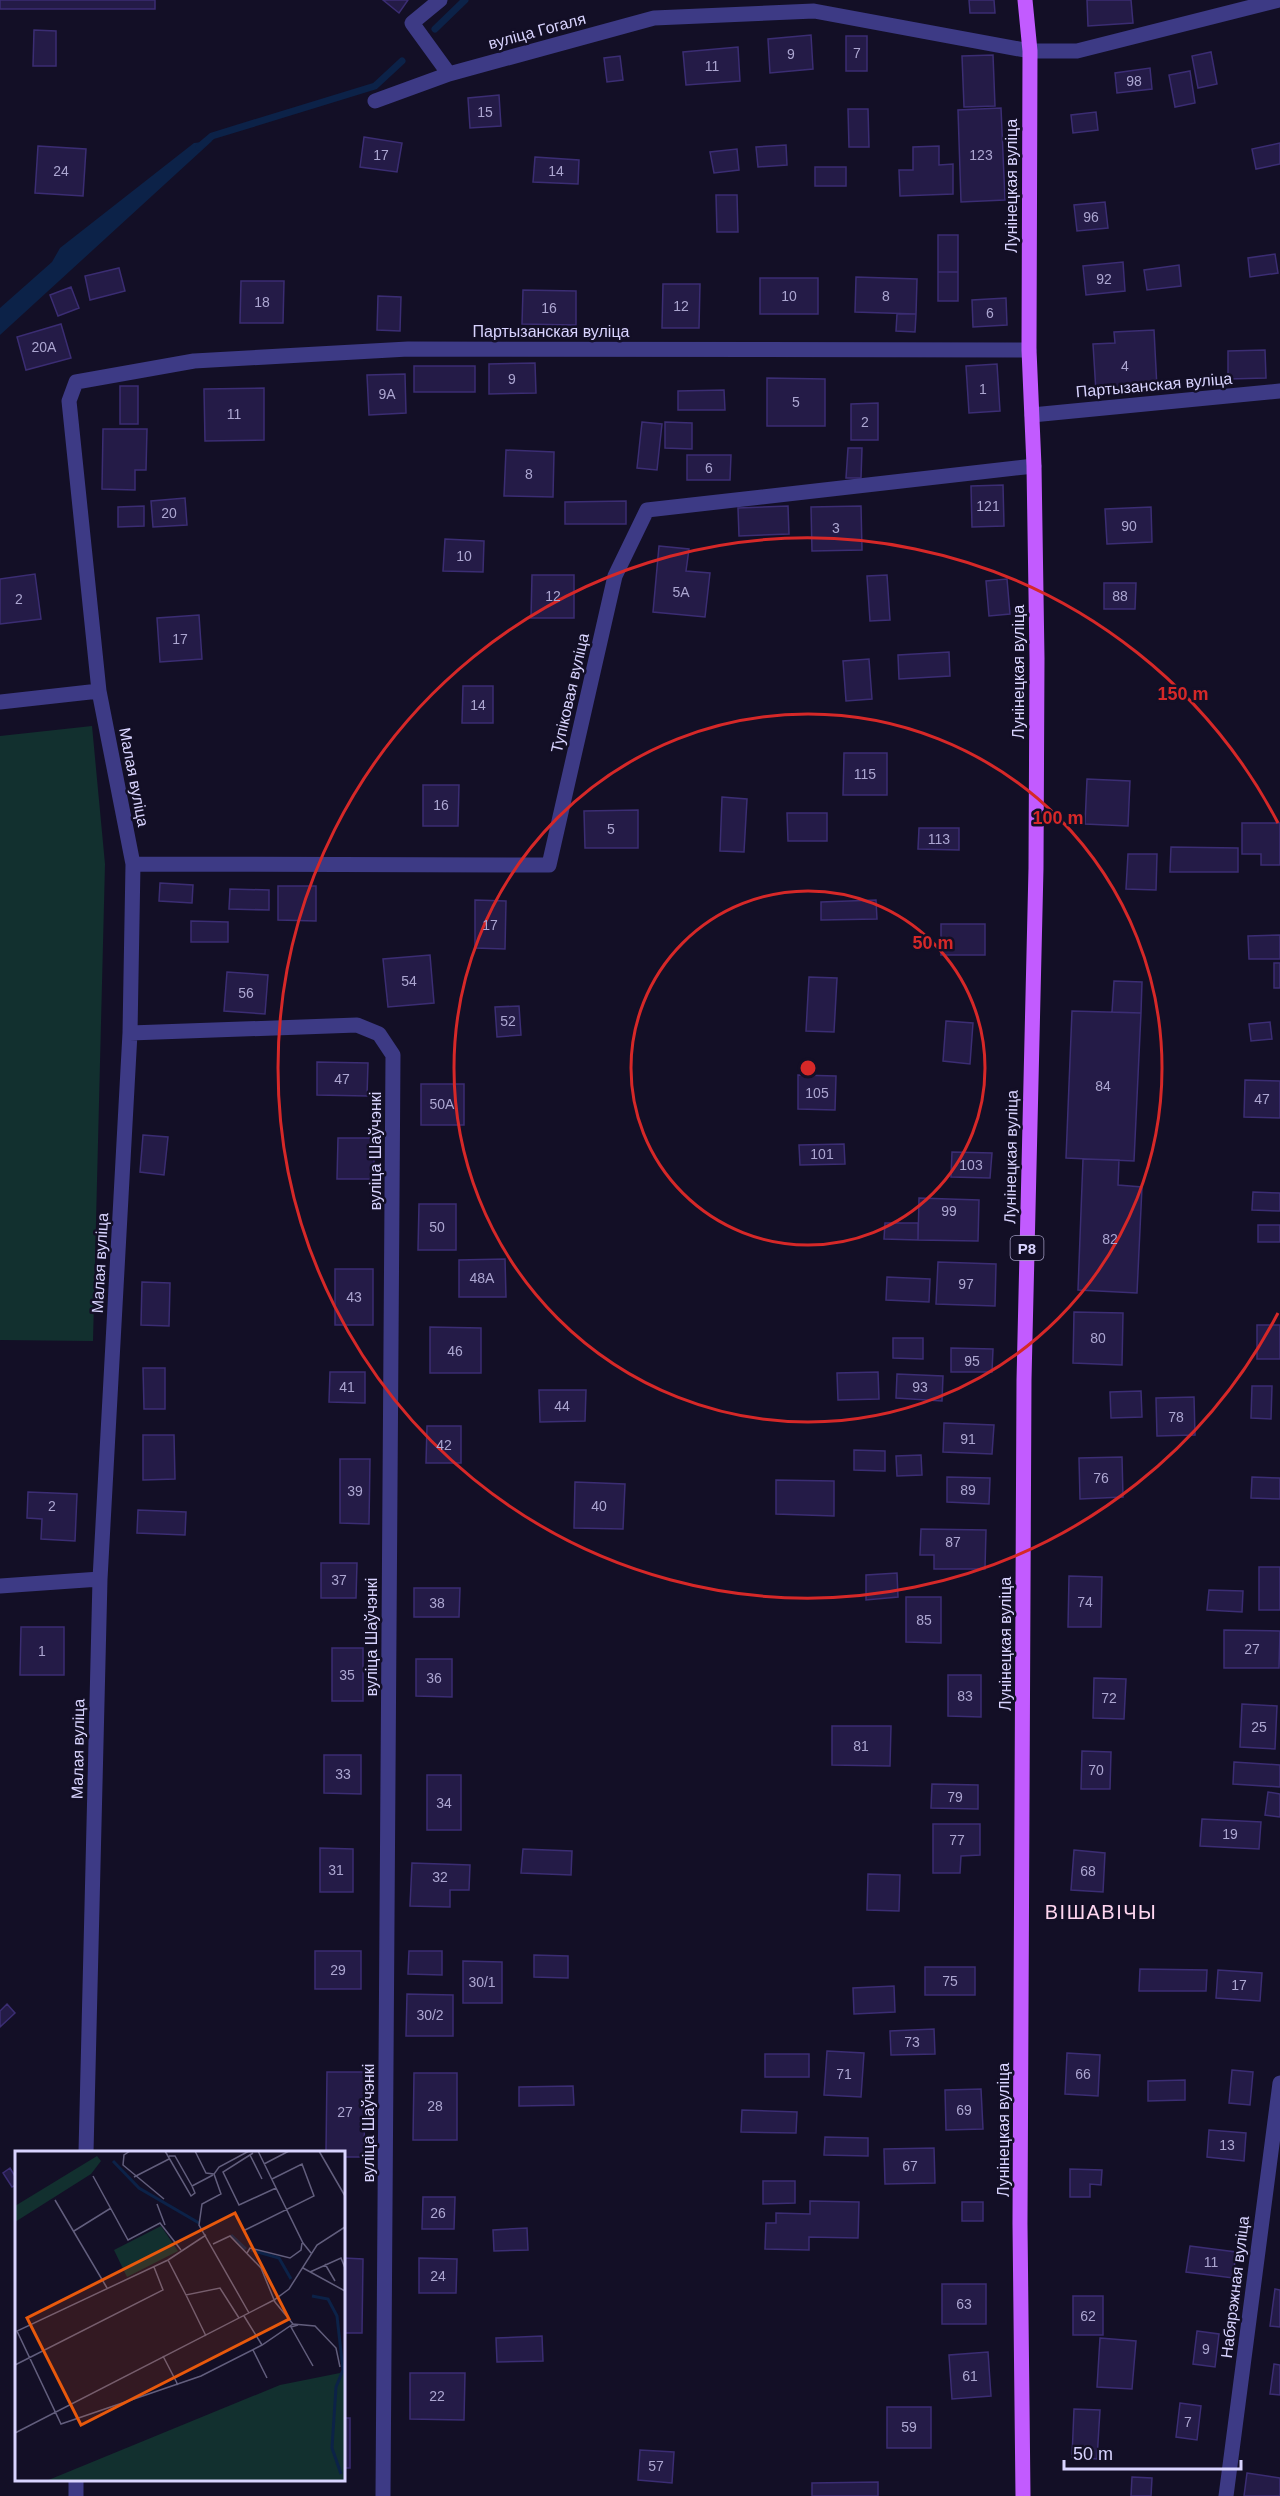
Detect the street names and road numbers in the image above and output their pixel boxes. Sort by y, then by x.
street label: вуліца Гогаля [486,10,588,52]
street label: Лунінецкая вуліца [1003,119,1020,253]
street label: Партызанская вуліца [473,323,630,340]
street label: Партызанская вуліца [1075,370,1233,400]
street label: Лунінецкая вуліца [1010,605,1027,739]
street label: Тупіковая вуліца [548,631,592,754]
street label: Малая вуліца [116,726,152,828]
street label: Лунінецкая вуліца [1001,1090,1021,1224]
street label: вуліца Шаўчэнкі [367,1092,384,1210]
street label: Малая вуліца [89,1212,111,1314]
road number: Р8 [1010,1236,1044,1260]
street label: Лунінецкая вуліца [997,1577,1014,1711]
street label: вуліца Шаўчэнкі [363,1578,380,1696]
street label: Малая вуліца [69,1699,87,1799]
street label: Лунінецкая вуліца [995,2063,1012,2197]
street label: вуліца Шаўчэнкі [360,2064,377,2182]
street label: Набярэжная вуліца [1218,2215,1252,2359]

